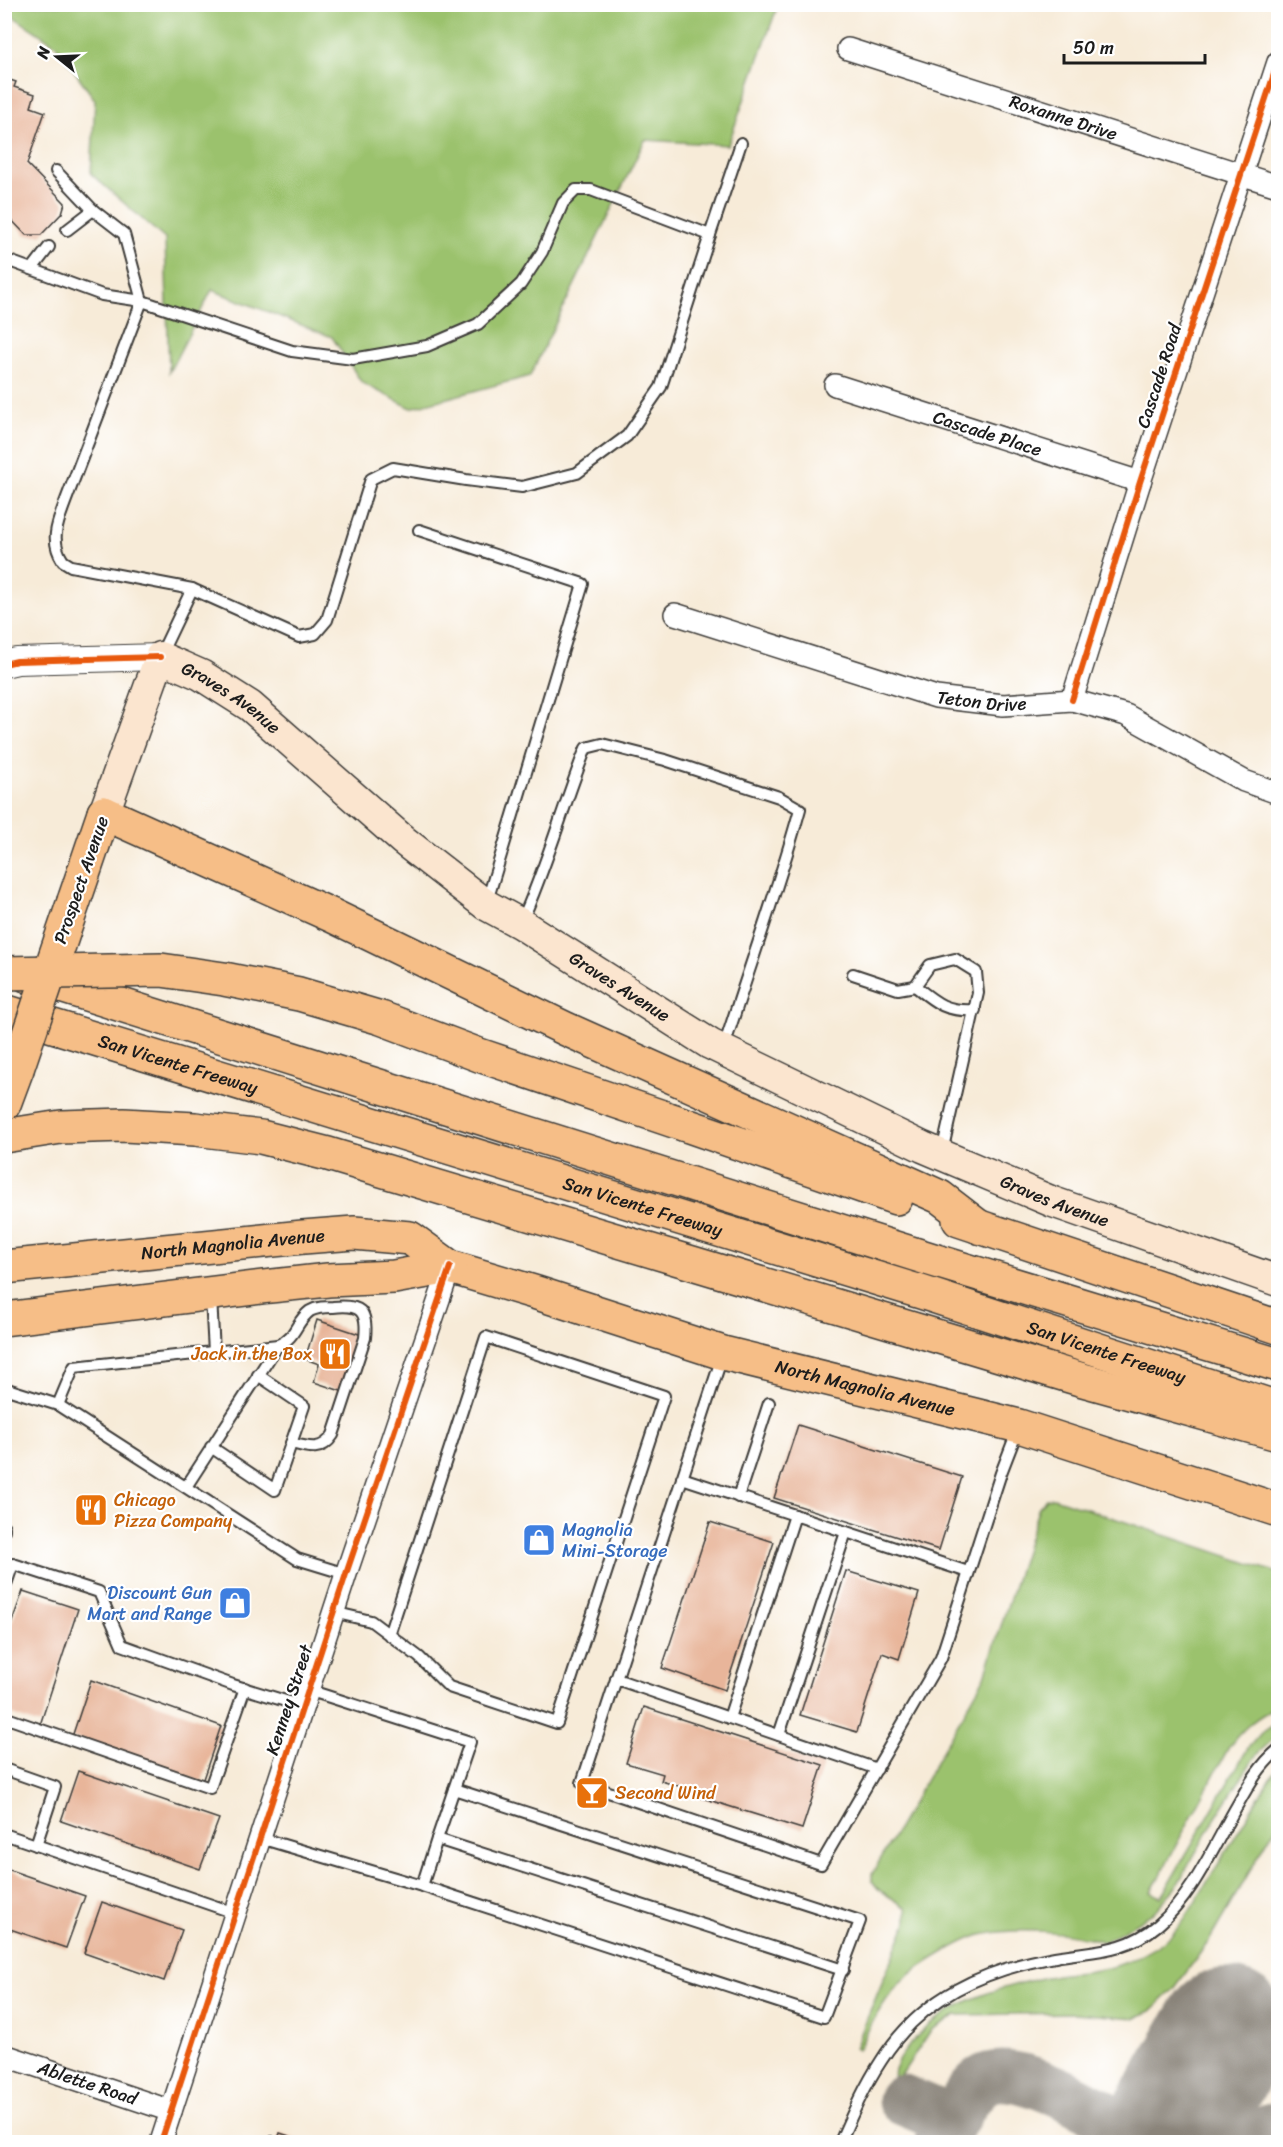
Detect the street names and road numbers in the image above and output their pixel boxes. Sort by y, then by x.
street label: Roxanne Drive [1005,85,1122,150]
street label: Cascade Road [1127,318,1191,432]
street label: Cascade Place [929,401,1046,466]
street label: Graves Avenue [176,652,288,742]
street label: Teton Drive [935,681,1028,721]
street label: Prospect Avenue [44,812,118,948]
street label: Graves Avenue [563,942,677,1031]
street label: San Vicente Freeway [94,1025,263,1104]
street label: Graves Avenue [995,1165,1114,1237]
street label: San Vicente Freeway [559,1167,727,1246]
street label: North Magnolia Avenue [139,1219,326,1269]
street label: San Vicente Freeway [1023,1311,1191,1393]
street label: North Magnolia Avenue [772,1350,959,1426]
street label: Kenney Street [256,1640,322,1759]
street label: Ablette Road [32,2051,143,2115]

